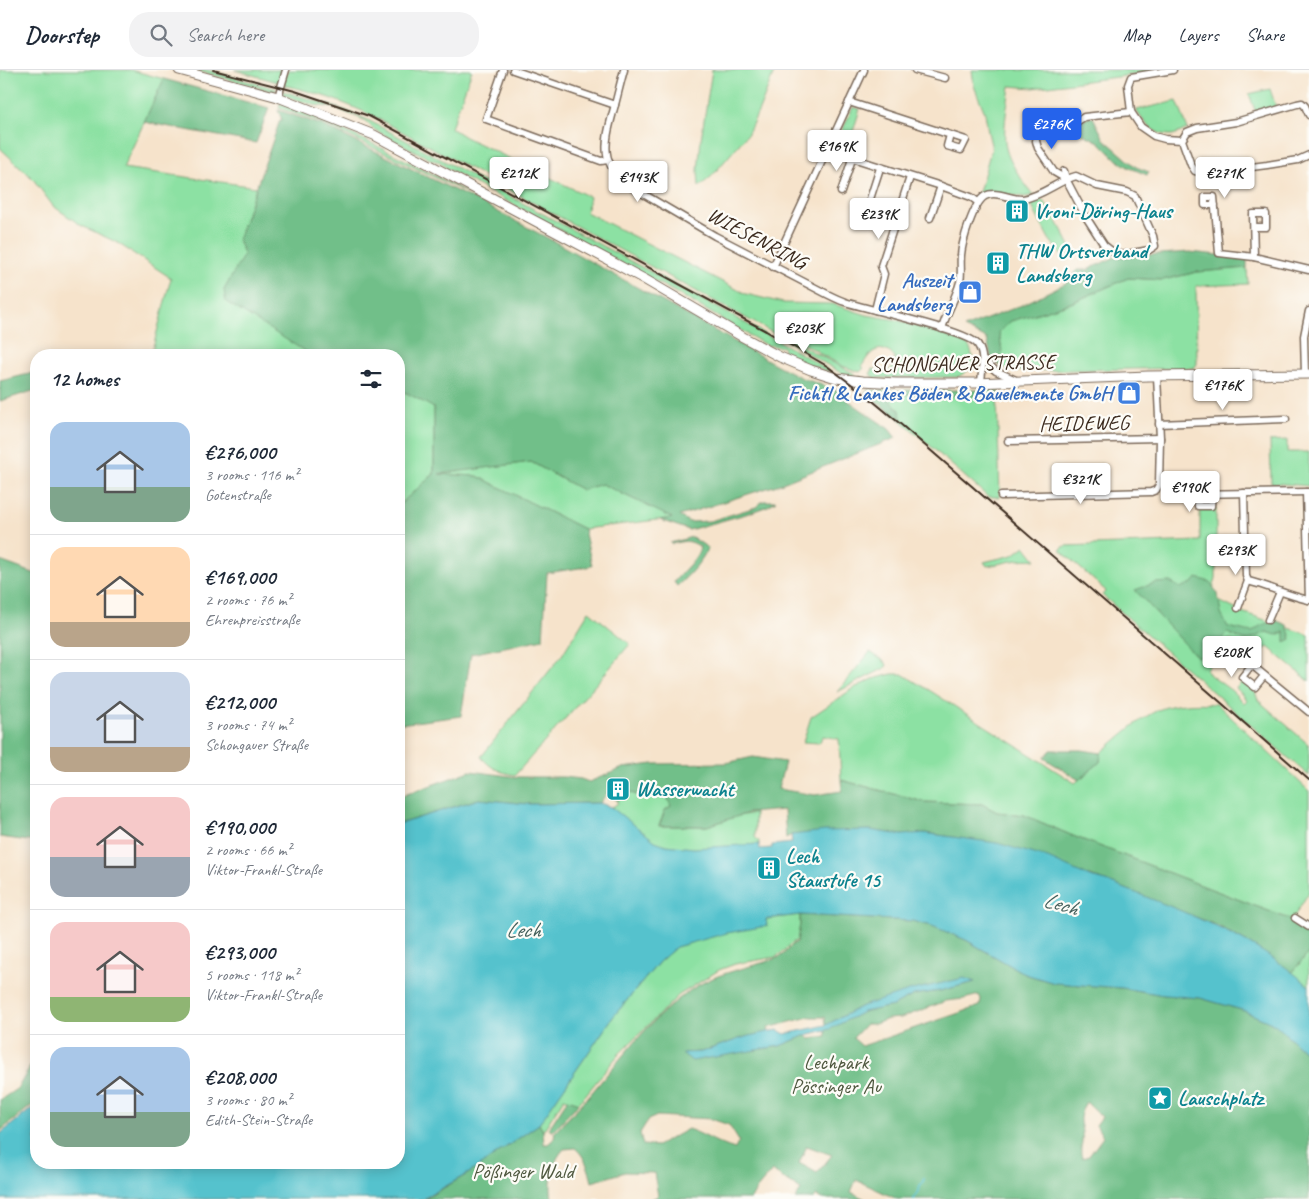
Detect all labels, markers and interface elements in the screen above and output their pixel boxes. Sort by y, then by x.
search box [129,12,479,57]
text: Doorstep [25,20,99,50]
icon: search [147,21,175,49]
text: Search here [187,23,264,47]
text: Map [1123,24,1151,46]
text: Layers [1179,24,1218,46]
text: Share [1246,24,1284,46]
pin: €276K [1017,108,1087,150]
text: €276K [1033,114,1071,134]
pin: €169K [802,129,872,172]
text: €169K [818,136,856,156]
pin: €212K [484,156,554,199]
pin: €271K [1190,156,1260,199]
pin: €143K [603,160,673,203]
text: €212K [501,163,537,183]
text: €271K [1207,163,1243,183]
text: €143K [620,167,656,187]
pin: €239K [844,198,914,240]
building icon: Vroni-Döring-Haus [1004,198,1030,224]
place label: Vroni-Döring-Haus [1034,198,1174,224]
street label: WIESENRING [703,201,814,277]
text: €239K [861,204,897,224]
place label: THW Ortsverband Landsberg [1016,238,1151,288]
building icon: THW Ortsverband Landsberg [985,250,1011,276]
place label: Auszeit Landsberg [877,267,955,317]
shop icon: Auszeit Landsberg [957,279,983,305]
pin: €203K [769,312,839,354]
text: €203K [786,318,822,338]
street label: SCHONGAUER STRASSE [871,348,1057,378]
icon: filters [357,365,385,393]
text: 12 homes [50,366,119,392]
pin: €176K [1188,368,1258,411]
text: €176K [1204,375,1242,395]
place label: Fichtl & Lankes Böden & Bauelemente GmbH [788,380,1116,406]
shop icon: Fichtl & Lankes Böden & Bauelemente GmbH [1116,380,1142,406]
street label: HEIDEWEG [1039,409,1132,437]
text: €276,000 [205,439,276,465]
icon: home [90,442,150,502]
pin: €321K [1046,462,1116,505]
text: 3 rooms · 116 m² [205,465,299,485]
text: €321K [1063,469,1099,489]
pin: €190K [1155,470,1225,513]
text: €190K [1172,477,1208,497]
text: Gotenstraße [205,485,271,505]
pin: €293K [1201,534,1271,576]
text: €293K [1218,540,1254,560]
text: €169,000 [205,564,276,590]
icon: home [90,567,150,627]
text: 2 rooms · 76 m² [205,590,291,610]
text: Ehrenpreisstraße [205,610,300,630]
pin: €208K [1197,636,1267,678]
text: €208K [1214,642,1250,662]
text: €212,000 [205,689,275,715]
icon: home [90,692,150,752]
text: 3 rooms · 74 m² [205,715,291,735]
text: Schongauer Straße [205,735,308,755]
building icon: Wasserwacht [605,776,631,802]
place label: Wasserwacht [636,776,736,802]
text: €190,000 [205,814,275,840]
icon: home [90,817,150,877]
text: 2 rooms · 66 m² [205,840,291,860]
place label: Lech Staustufe 15 [786,843,882,893]
building icon: Lech Staustufe 15 [756,855,782,881]
text: Viktor-Frankl-Straße [205,860,322,880]
water label: Lech [1040,886,1083,923]
water label: Lech [506,916,542,944]
text: €293,000 [205,939,275,965]
icon: home [90,942,150,1002]
text: 5 rooms · 118 m² [205,965,299,985]
text: Viktor-Frankl-Straße [205,985,322,1005]
park label: Lechpark Pössinger Au [791,1049,882,1099]
text: €208,000 [205,1064,275,1090]
icon: home [90,1067,150,1127]
place icon: Lauschplatz [1147,1085,1173,1111]
place label: Lauschplatz [1178,1085,1265,1111]
text: 3 rooms · 80 m² [205,1090,291,1110]
text: Edith-Stein-Straße [205,1110,312,1130]
park label: Pößinger Wald [472,1158,577,1184]

